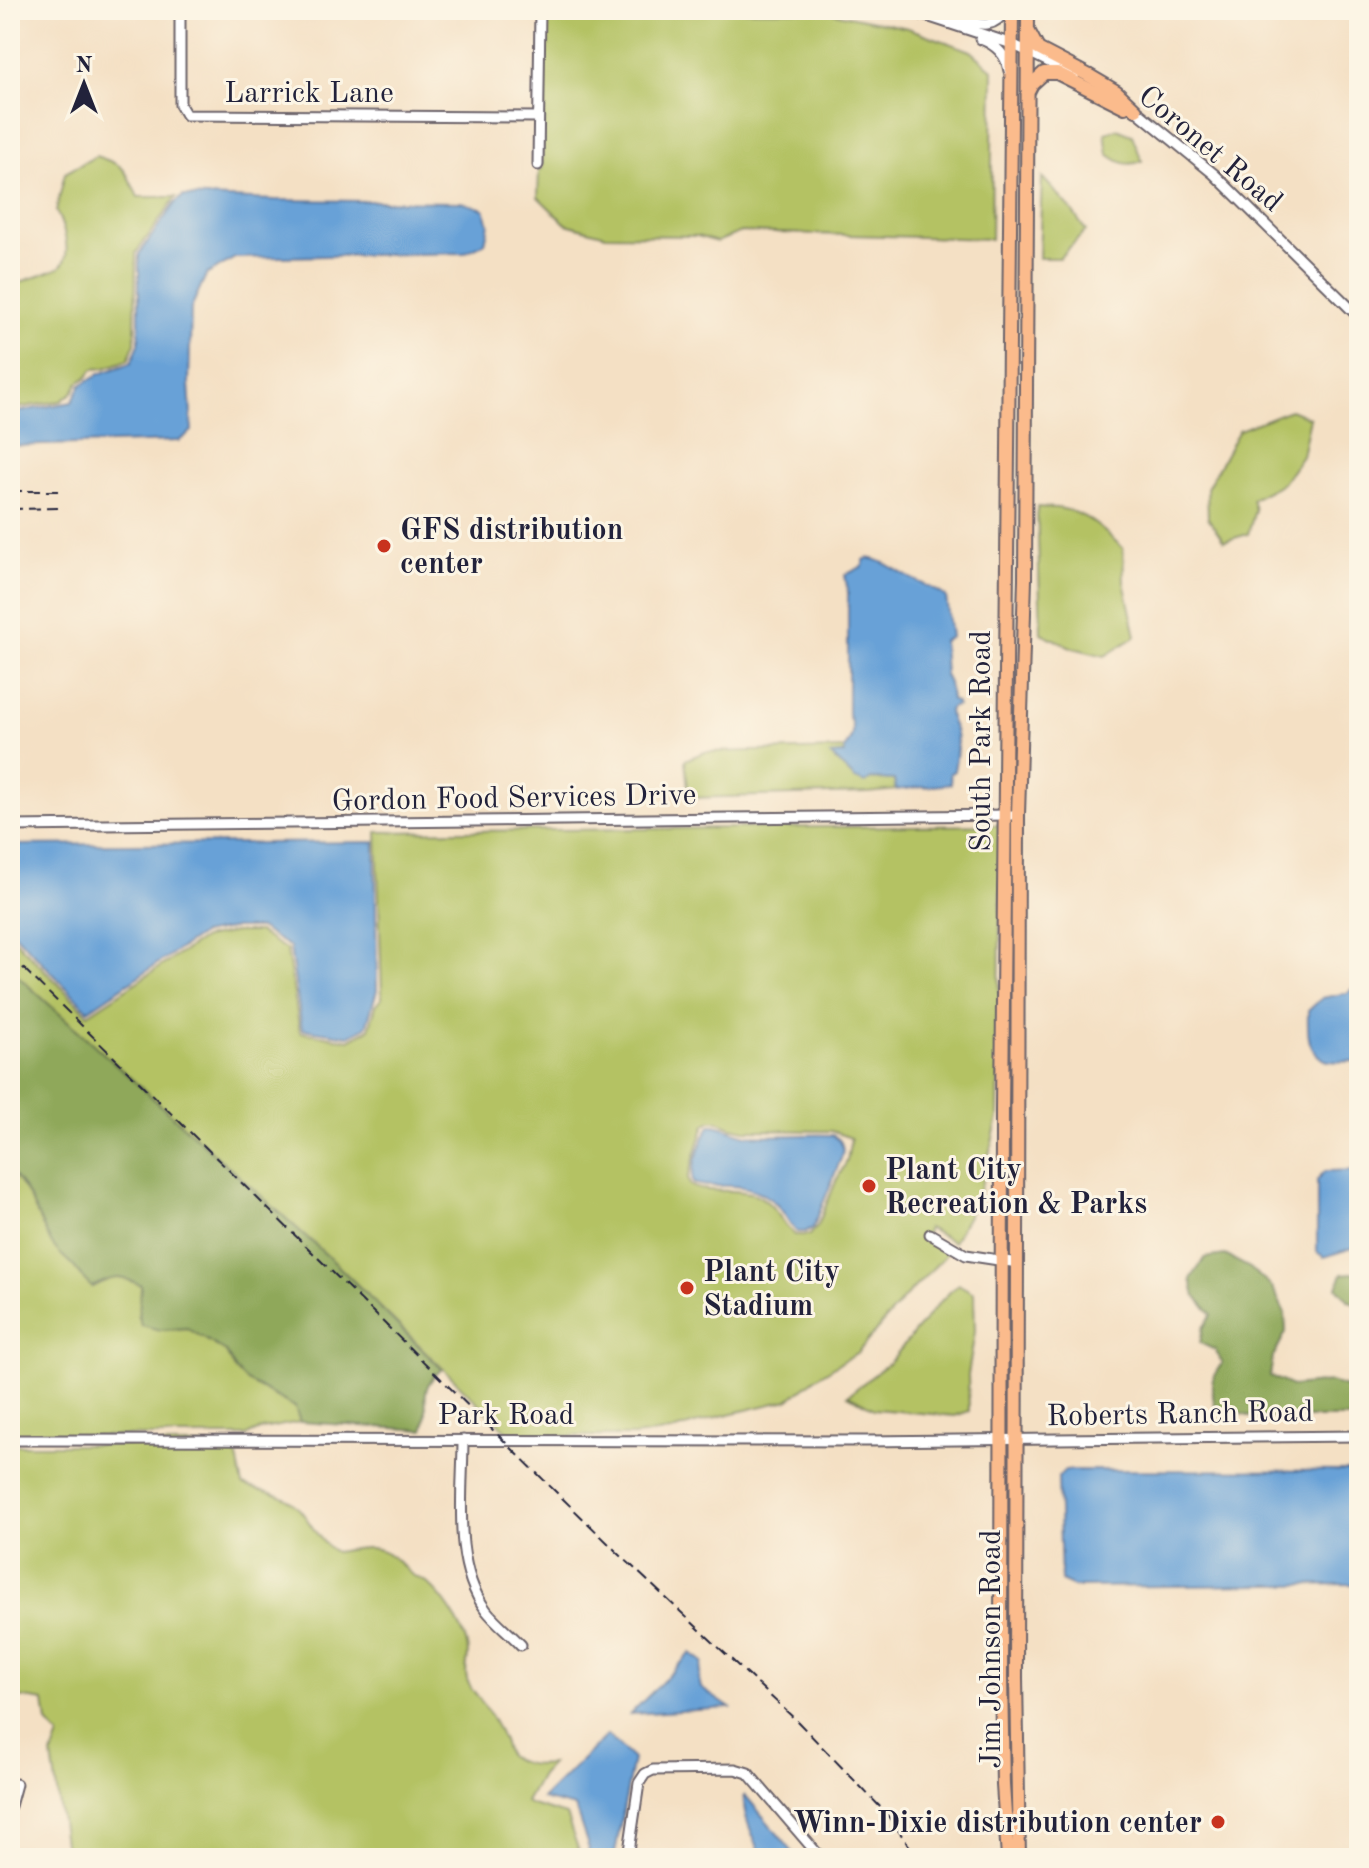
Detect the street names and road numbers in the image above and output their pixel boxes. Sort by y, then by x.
street label: Larrick Lane [224,79,394,109]
street label: Coronet Road [1132,81,1287,218]
street label: South Park Road [967,630,997,852]
street label: Gordon Food Services Drive [331,781,697,817]
street label: Roberts Ranch Road [1046,1398,1314,1432]
street label: Park Road [437,1401,575,1431]
street label: Jim Johnson Road [977,1529,1007,1769]

